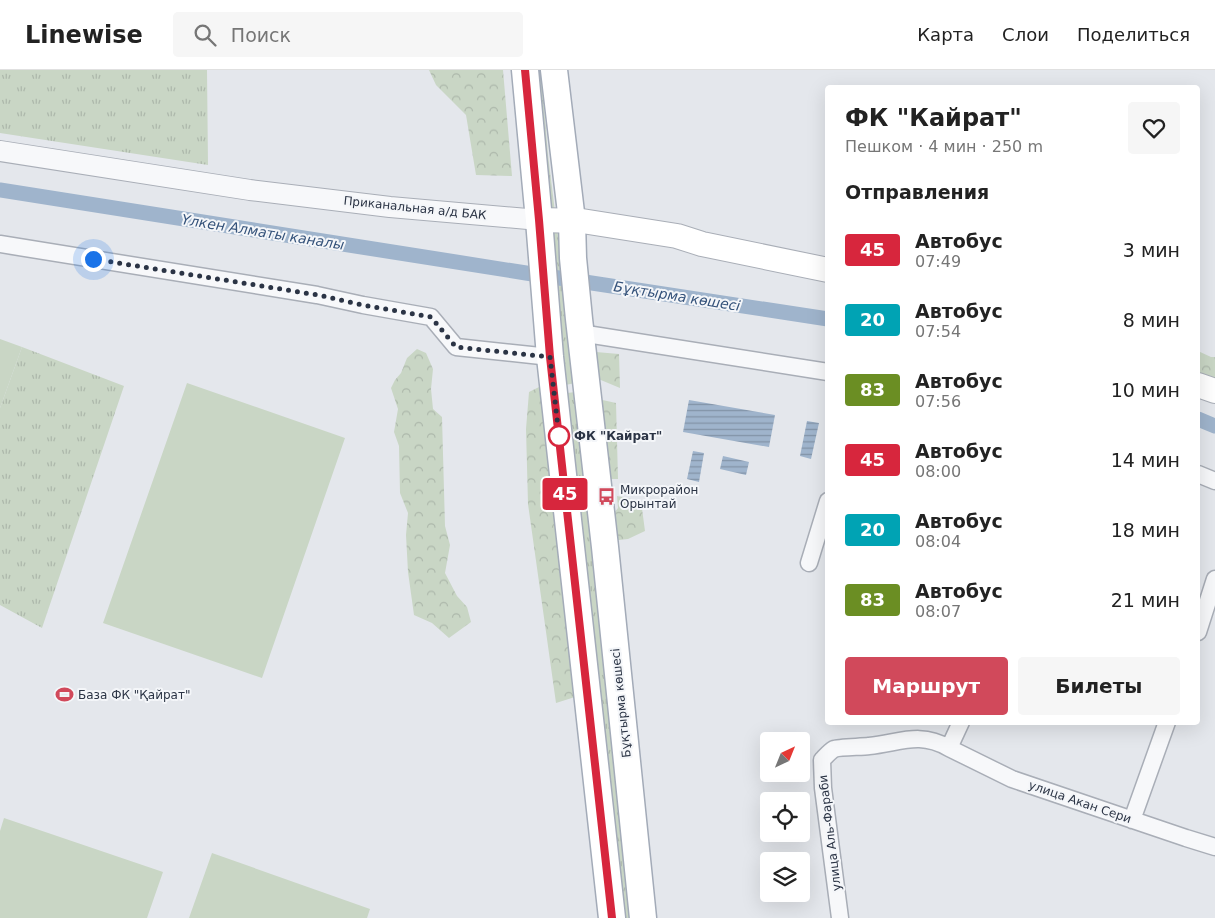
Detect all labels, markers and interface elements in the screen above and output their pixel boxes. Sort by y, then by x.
search box [173,12,523,57]
text: Linewise [25,21,143,49]
icon: search [191,21,219,49]
text: Поиск [231,24,291,46]
text: Карта [917,24,974,45]
text: Слои [1002,24,1049,45]
text: Поделиться [1077,24,1190,45]
button: heart [1128,102,1180,154]
text: ФК "Кайрат" [845,104,1022,132]
text: Пешком · 4 мин · 250 m [845,137,1043,156]
text: Отправления [845,181,989,203]
street label: Приканальная а/д БАК [343,194,488,223]
water label: Үлкен Алматы каналы [181,211,345,253]
text: Автобус [915,230,1003,252]
text: 45 [860,239,885,260]
text: 3 мин [1123,239,1180,261]
your location [81,247,106,272]
text: 07:49 [915,252,961,271]
water label: Бұқтырма көшесі [612,278,742,314]
text: Автобус [915,300,1003,322]
text: 20 [860,309,885,330]
text: 8 мин [1123,309,1180,331]
text: 07:54 [915,322,961,341]
text: Автобус [915,370,1003,392]
text: 83 [860,379,885,400]
text: 10 мин [1111,379,1180,401]
text: 07:56 [915,392,961,411]
marker: ФК "Кайрат" [548,425,570,447]
place label: ФК "Кайрат" [574,429,662,443]
text: Автобус [915,440,1003,462]
text: 45 [860,449,885,470]
text: 14 мин [1111,449,1180,471]
text: 08:00 [915,462,961,481]
line badge: 45 [542,478,588,510]
text: 45 [552,483,578,504]
place label: Микрорайон Орынтай [620,483,698,511]
bus stop icon: Микрорайон Орынтай [596,487,616,507]
text: Автобус [915,510,1003,532]
text: 20 [860,519,885,540]
text: 18 мин [1111,519,1180,541]
text: 08:04 [915,532,961,551]
text: Автобус [915,580,1003,602]
text: 83 [860,589,885,610]
text: 21 мин [1111,589,1180,611]
text: 08:07 [915,602,961,621]
street label: Бұқтырма көшесі [608,648,634,758]
button: Маршрут [845,657,1008,715]
button: Билеты [1018,657,1180,715]
sports icon: База ФК "Қайрат" [54,685,74,705]
place label: База ФК "Қайрат" [78,688,190,702]
north arrow [760,732,810,782]
map controls [760,732,810,902]
street label: улица Аль-Фараби [816,774,844,892]
street label: улица Акан Сери [1027,778,1133,826]
button: locate [760,792,810,842]
button: layers [760,852,810,902]

